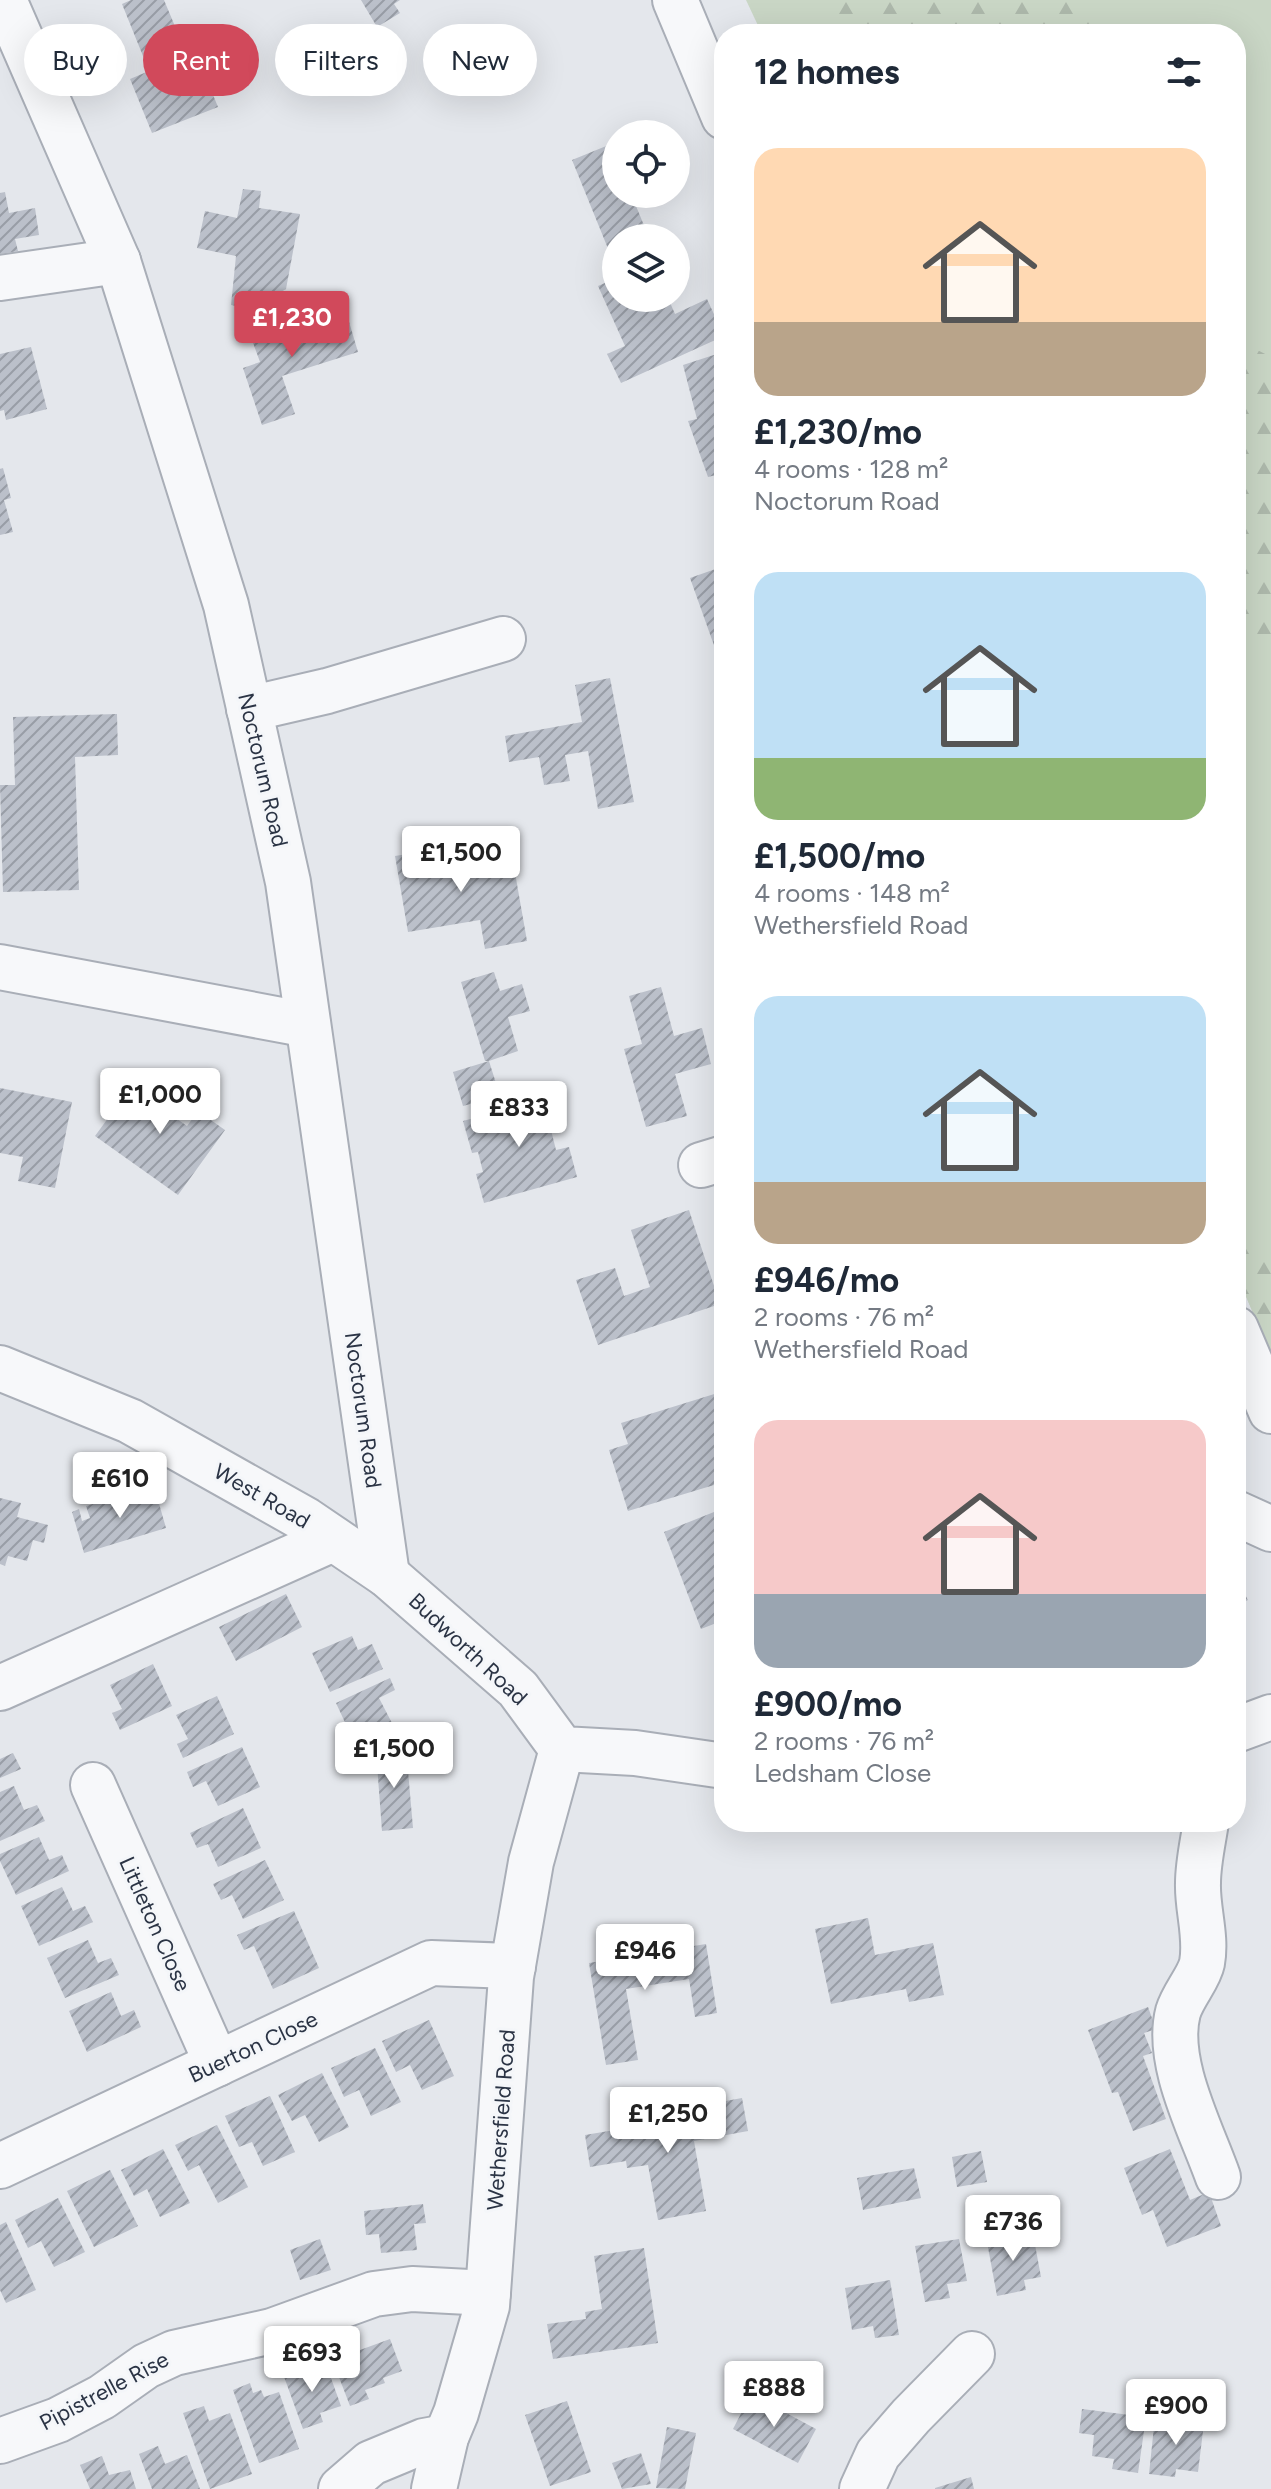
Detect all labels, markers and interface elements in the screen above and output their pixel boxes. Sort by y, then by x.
chip: Buy [24,24,127,96]
chip: Rent [143,24,259,96]
chip: Filters [275,24,407,96]
chip: New [423,24,537,96]
icon: filters [1162,50,1206,94]
text: 12 homes [754,52,900,93]
map controls [602,120,690,312]
button: locate [602,120,690,208]
icon: home [908,200,1052,344]
button: layers [602,224,690,312]
pin: £1,230 [227,291,357,359]
text: £1,230 [252,301,332,333]
text: £1,230/mo [754,412,922,453]
text: 4 rooms · 128 m² [754,453,948,485]
text: Noctorum Road [754,485,940,517]
icon: home [908,624,1052,768]
street label: Noctorum Road [232,690,294,850]
pin: £1,500 [396,826,526,894]
text: £1,500 [420,836,502,868]
text: £1,500/mo [754,836,925,877]
text: 4 rooms · 148 m² [754,877,950,909]
text: Wethersfield Road [754,909,969,941]
icon: home [908,1048,1052,1192]
pin: £1,000 [95,1068,225,1136]
text: £1,000 [118,1078,202,1110]
pin: £833 [472,1081,566,1149]
text: £833 [489,1091,549,1123]
text: £946/mo [754,1260,899,1301]
text: 2 rooms · 76 m² [754,1301,934,1333]
street label: Noctorum Road [339,1330,387,1490]
text: Wethersfield Road [754,1333,969,1365]
pin: £610 [73,1452,167,1520]
street label: West Road [209,1458,315,1534]
text: £610 [91,1462,149,1494]
icon: home [908,1472,1052,1616]
street label: Budworth Road [403,1587,533,1711]
text: £900/mo [754,1684,902,1725]
pin: £1,500 [329,1722,459,1790]
text: 2 rooms · 76 m² [754,1725,934,1757]
text: £1,500 [353,1732,435,1764]
text: Ledsham Close [754,1757,931,1789]
street label: Littleton Close [113,1853,197,1995]
pin: £946 [598,1924,692,1992]
text: £946 [614,1934,676,1966]
street label: Buerton Close [184,2005,322,2089]
street label: Wethersfield Road [481,2028,521,2212]
pin: £1,250 [603,2087,733,2155]
text: £1,250 [628,2097,708,2129]
pin: £736 [966,2195,1060,2263]
text: £736 [983,2205,1043,2237]
pin: £693 [265,2326,359,2394]
text: £693 [282,2336,342,2368]
street label: Pipistrelle Rise [35,2346,173,2436]
pin: £888 [727,2361,821,2429]
text: £888 [742,2371,806,2403]
pin: £900 [1129,2379,1223,2447]
text: £900 [1144,2389,1208,2421]

